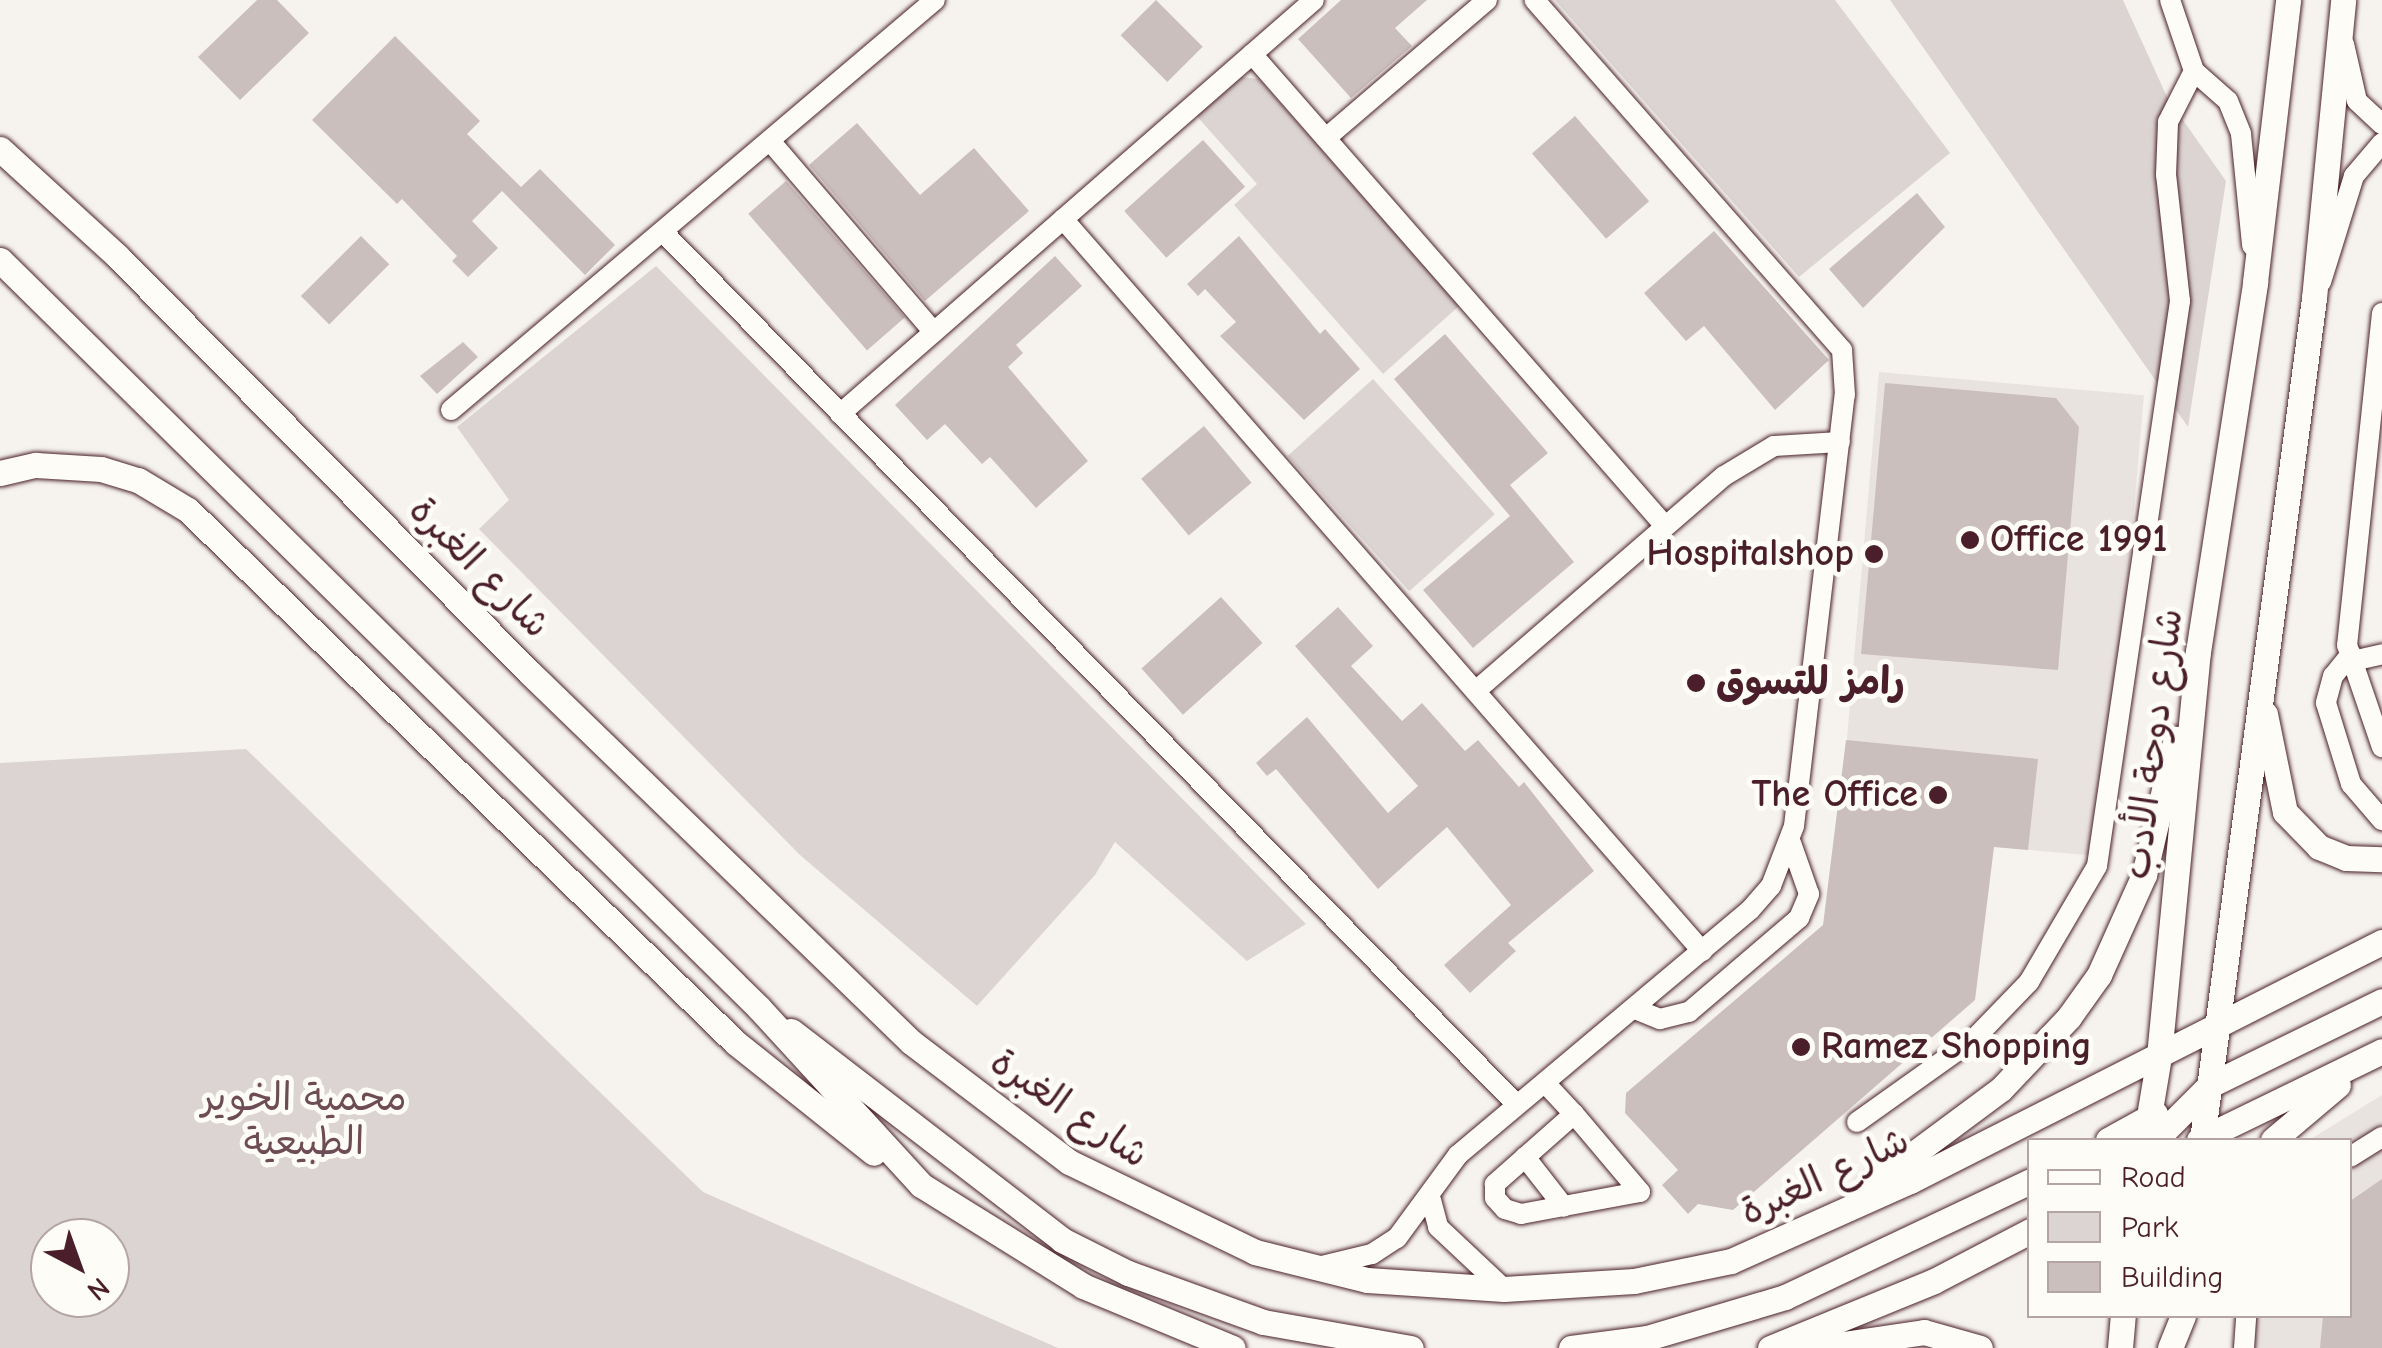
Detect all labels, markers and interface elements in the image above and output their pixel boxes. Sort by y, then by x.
street label: شارع الغبرة [399,488,559,648]
place label: Office 1991 [1990,517,2168,563]
marker: Office 1991 [1959,529,1981,551]
place label: Hospitalshop [1647,531,1854,577]
marker: Hospitalshop [1863,543,1885,565]
street label: شارع دوحة الأدب [2115,606,2193,882]
place label: رامز للتسوق [1716,660,1905,706]
marker: رامز للتسوق [1685,672,1707,694]
place label: The Office [1751,772,1918,818]
marker: The Office [1927,784,1949,806]
place label: Ramez Shopping [1821,1024,2092,1070]
marker: Ramez Shopping [1790,1036,1812,1058]
street label: شارع الغبرة [981,1040,1157,1178]
park label: محمية الخوير الطبيعية [201,1076,407,1166]
street label: شارع الغبرة [1734,1118,1916,1236]
legend [2027,1138,2352,1318]
text: Road [2121,1160,2186,1195]
text: Park [2121,1210,2178,1245]
north arrow [30,1218,130,1318]
text: Building [2121,1260,2224,1295]
text: N [81,1271,116,1307]

